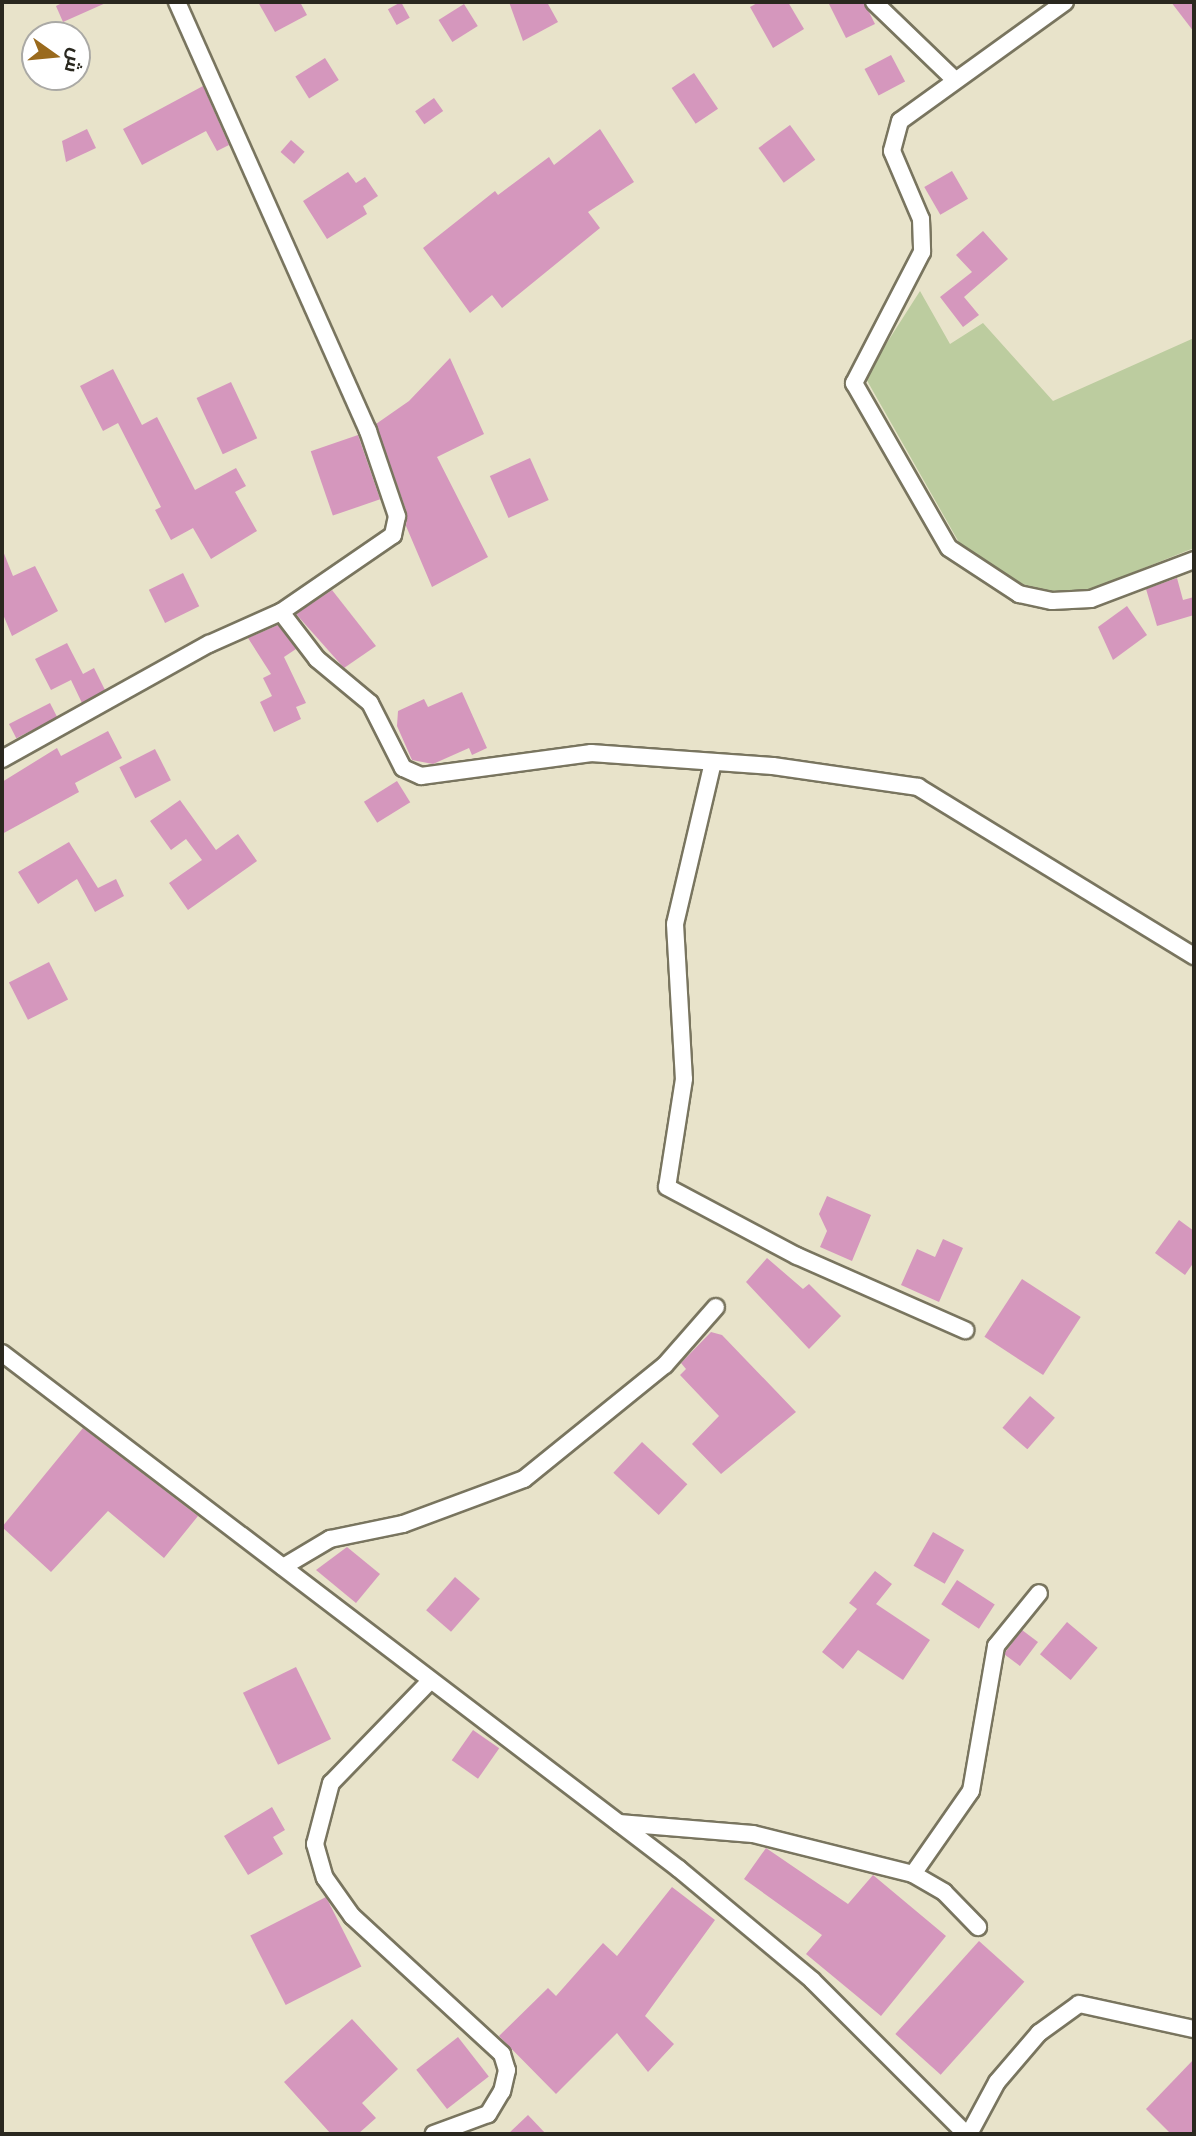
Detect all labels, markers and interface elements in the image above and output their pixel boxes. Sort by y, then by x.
north arrow [21,21,91,91]
text: ش [61,46,88,76]

